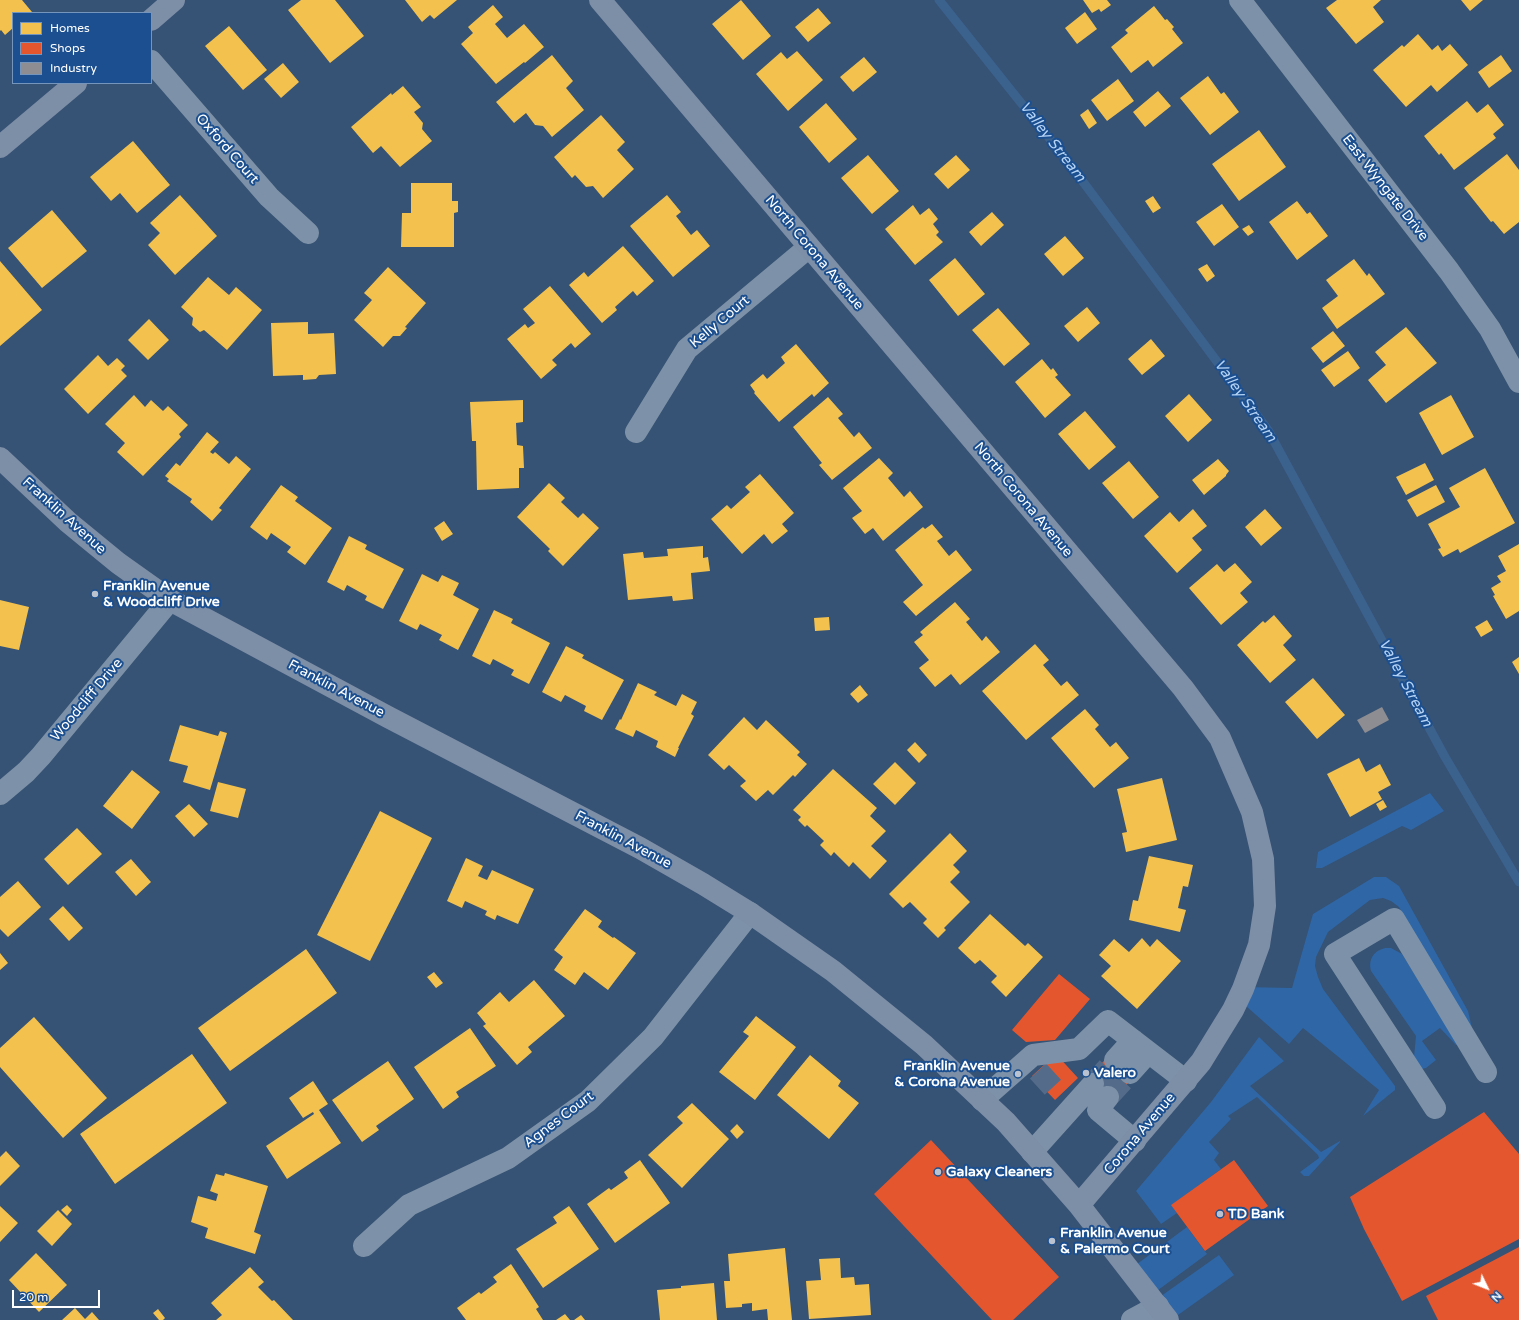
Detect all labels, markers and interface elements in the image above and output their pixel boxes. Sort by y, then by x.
legend [12,12,152,84]
text: Homes [50,21,90,35]
text: Shops [50,41,85,55]
text: Industry [50,61,97,75]
water label: Valley Stream [1015,98,1089,186]
street label: Oxford Court [192,111,262,187]
street label: East Wyngate Drive [1338,132,1432,244]
street label: North Corona Avenue [761,192,867,314]
street label: Kelly Court [687,292,753,352]
water label: Valley Stream [1210,356,1280,446]
street label: North Corona Avenue [970,439,1076,561]
street label: Franklin Avenue [19,474,109,558]
place label: Franklin Avenue & Woodcliff Drive [103,578,220,610]
marker: Franklin Avenue & Woodcliff Drive [90,589,100,599]
water label: Valley Stream [1374,636,1436,730]
street label: Woodcliff Drive [48,655,126,745]
street label: Franklin Avenue [285,657,387,721]
street label: Franklin Avenue [572,808,674,872]
place label: Franklin Avenue & Corona Avenue [894,1058,1010,1090]
place label: Valero [1094,1065,1136,1081]
marker: Valero [1081,1068,1091,1078]
marker: Franklin Avenue & Corona Avenue [1013,1069,1023,1079]
street label: Agnes Court [521,1088,597,1152]
street label: Corona Avenue [1101,1090,1179,1178]
place label: Galaxy Cleaners [946,1164,1052,1180]
marker: Galaxy Cleaners [933,1167,943,1177]
place label: TD Bank [1228,1206,1284,1222]
marker: TD Bank [1215,1209,1225,1219]
place label: Franklin Avenue & Palermo Court [1060,1225,1170,1258]
marker: Franklin Avenue & Palermo Court [1047,1236,1057,1246]
north arrow [1467,1268,1507,1308]
scale bar [14,1282,102,1308]
text: N [1488,1289,1504,1304]
text: 20 m [19,1290,48,1304]

